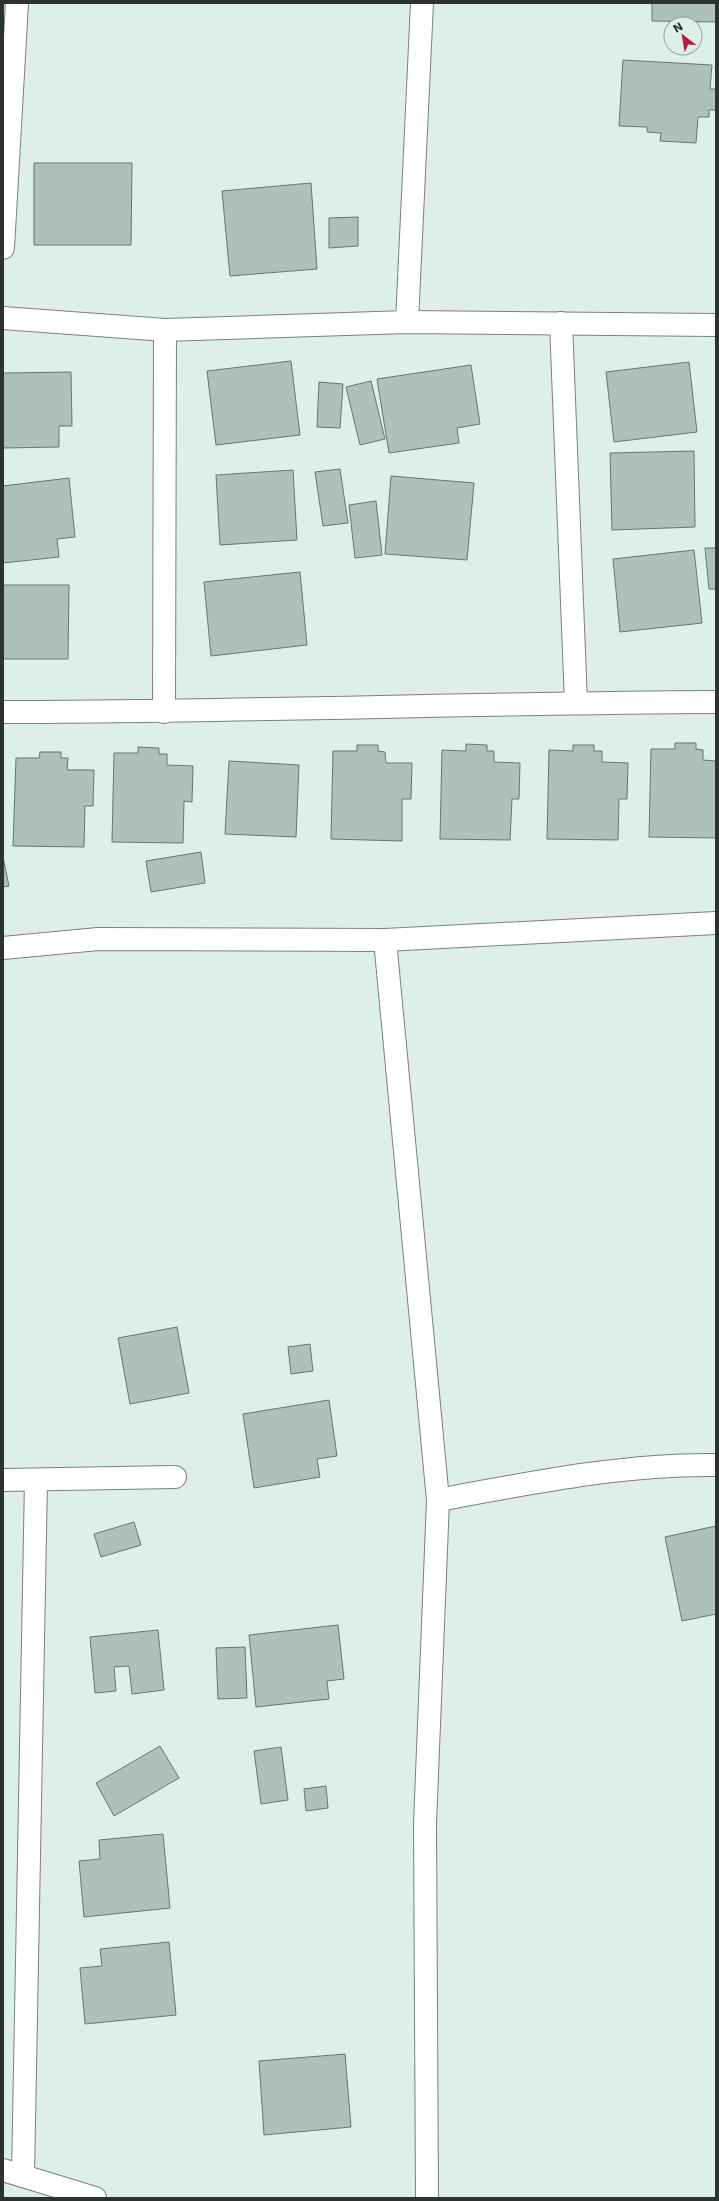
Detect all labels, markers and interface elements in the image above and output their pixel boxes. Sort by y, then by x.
north arrow [663,16,703,56]
text: N [671,20,685,36]

